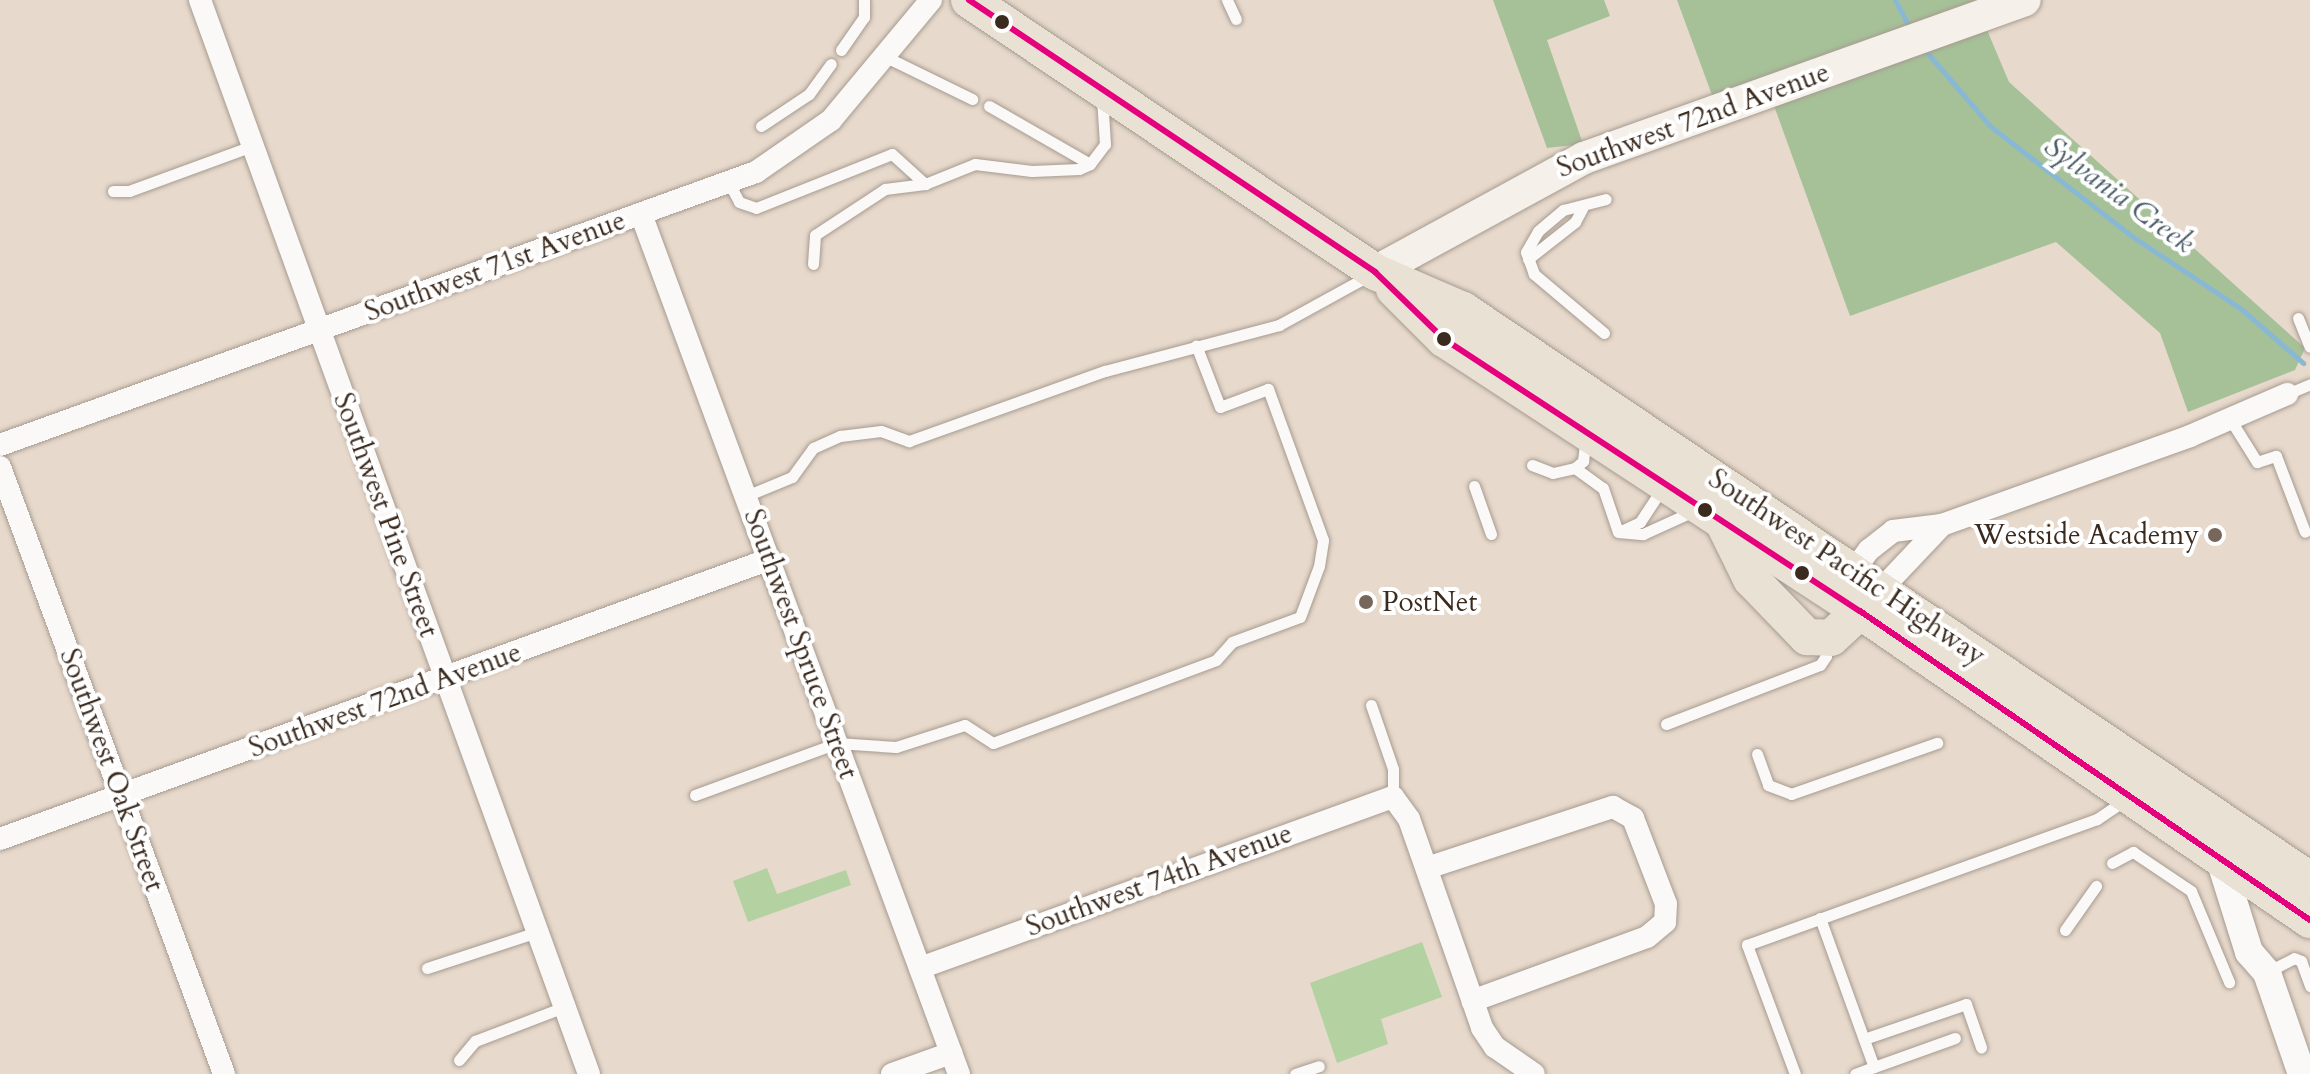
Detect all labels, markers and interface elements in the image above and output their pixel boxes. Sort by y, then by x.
unlabelled marker [994,14,1010,30]
street label: Southwest 72nd Avenue [1552,55,1834,185]
water label: Sylvania Creek [2037,129,2201,261]
street label: Southwest 71st Avenue [360,203,630,329]
unlabelled marker [1436,331,1452,347]
street label: Southwest Pine Street [326,388,446,642]
street label: Southwest Pacific Highway [1702,462,1992,672]
unlabelled marker [1697,502,1713,518]
street label: Southwest Spruce Street [737,505,865,783]
place label: Westside Academy [1974,518,2199,552]
marker: Westside Academy [2206,526,2224,544]
unlabelled marker [1794,565,1810,581]
place label: PostNet [1382,585,1477,619]
marker: PostNet [1357,593,1375,611]
street label: Southwest 72nd Avenue [244,635,526,765]
street label: Southwest Oak Street [52,644,172,896]
street label: Southwest 74th Avenue [1021,816,1297,944]

